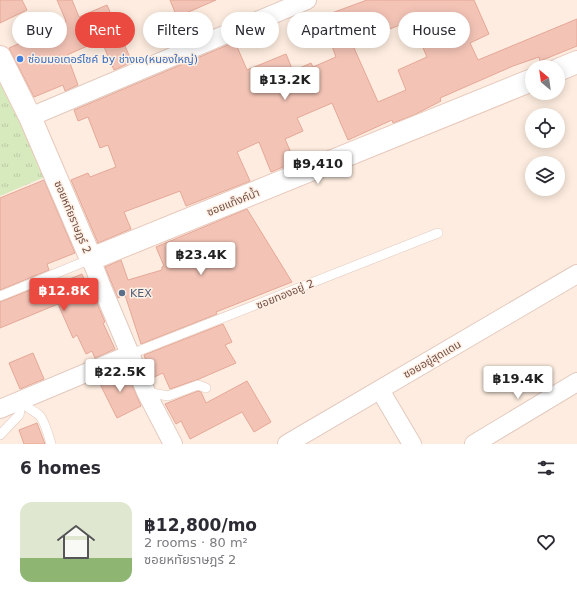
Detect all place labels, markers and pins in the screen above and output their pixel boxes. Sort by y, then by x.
place label: ซ่อมมอเตอร์ไซค์ by ช่างเอ(หนองใหญ่) [28,53,198,66]
marker: ซ่อมมอเตอร์ไซค์ by ช่างเอ(หนองใหญ่) [15,54,25,64]
pin: ฿13.2K [252,67,318,101]
pin: ฿9,410 [285,151,351,185]
pin: ฿23.4K [168,242,234,276]
pin: ฿12.8K [31,278,97,312]
place label: KEX [130,287,152,300]
marker: KEX [117,288,127,298]
pin: ฿22.5K [87,359,153,393]
pin: ฿19.4K [485,366,551,400]

